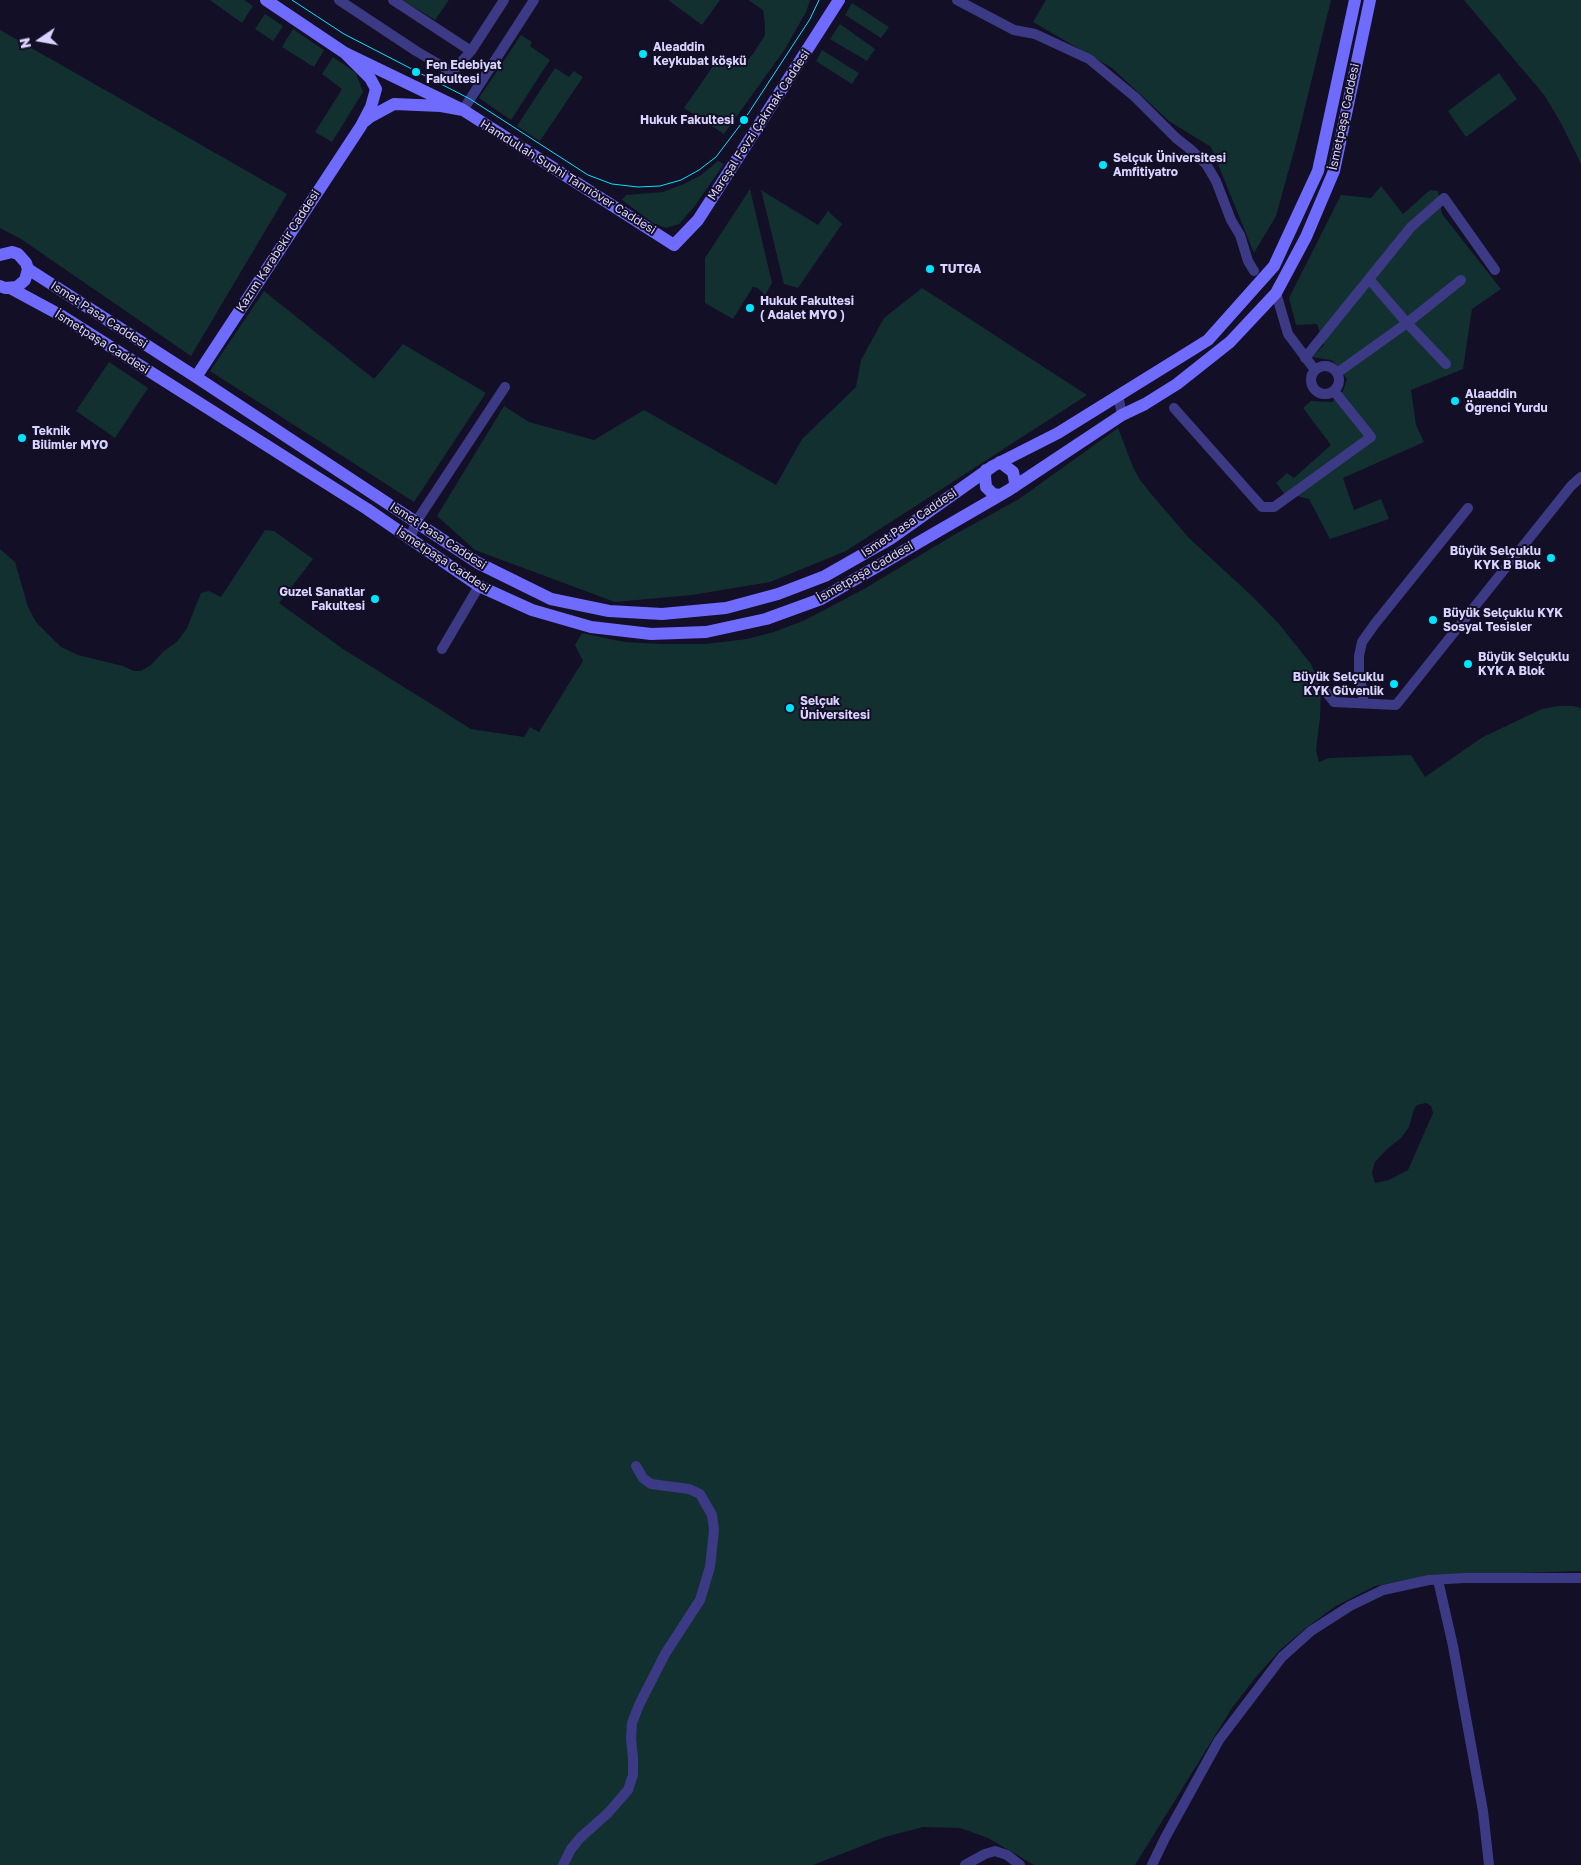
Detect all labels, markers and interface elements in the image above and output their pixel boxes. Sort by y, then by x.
north arrow [15,15,65,65]
text: N [15,36,34,50]
place label: Aleaddin Keykubat köşkü [653,40,746,68]
street label: Mareşal Fevzi Çakmak Caddesi [705,47,813,203]
marker: Aleaddin Keykubat köşkü [637,48,649,60]
place label: Fen Edebiyat Fakultesi [426,58,501,86]
street label: İsmetpaşa Caddesi [1326,62,1362,172]
marker: Fen Edebiyat Fakultesi [410,66,422,78]
place label: Hukuk Fakultesi [640,113,734,127]
marker: Hukuk Fakultesi [738,114,750,126]
street label: Hamdullah Suphi Tanrıöver Caddesi [477,117,659,237]
place label: Selçuk Üniversitesi Amfitiyatro [1113,151,1226,179]
marker: Selçuk Üniversitesi Amfitiyatro [1097,159,1109,171]
street label: Kazım Karabekir Caddesi [233,187,323,315]
place label: TUTGA [940,262,981,276]
marker: TUTGA [924,263,936,275]
street label: Ismet Pasa Caddesi [48,278,150,352]
place label: Hukuk Fakultesi ( Adalet MYO ) [760,294,854,322]
marker: Hukuk Fakultesi ( Adalet MYO ) [744,302,756,314]
street label: İsmetpaşa Caddesi [52,307,152,377]
place label: Alaaddin Öğrenci Yurdu [1465,387,1548,415]
marker: Alaaddin Öğrenci Yurdu [1449,395,1461,407]
place label: Teknik Bilimler MYO [32,424,108,452]
marker: Teknik Bilimler MYO [16,432,28,444]
street label: Ismet Pasa Caddesi [858,486,960,560]
street label: Ismet Pasa Caddesi [387,499,489,573]
street label: İsmetpaşa Caddesi [393,524,493,596]
street label: İsmetpaşa Caddesi [814,539,916,605]
place label: Büyük Selçuklu KYK B Blok [1450,544,1541,572]
marker: Büyük Selçuklu KYK B Blok [1545,552,1557,564]
place label: Guzel Sanatlar Fakultesi [279,585,365,613]
marker: Guzel Sanatlar Fakultesi [369,593,381,605]
place label: Büyük Selçuklu KYK Sosyal Tesisler [1443,606,1563,634]
marker: Büyük Selçuklu KYK Sosyal Tesisler [1427,614,1439,626]
place label: Büyük Selçuklu KYK A Blok [1478,650,1569,678]
marker: Büyük Selçuklu KYK A Blok [1462,658,1474,670]
place label: Büyük Selçuklu KYK Güvenlik [1293,670,1384,698]
marker: Büyük Selçuklu KYK Güvenlik [1388,678,1400,690]
place label: Selçuk Üniversitesi [800,694,870,722]
marker: Selçuk Üniversitesi [784,702,796,714]

